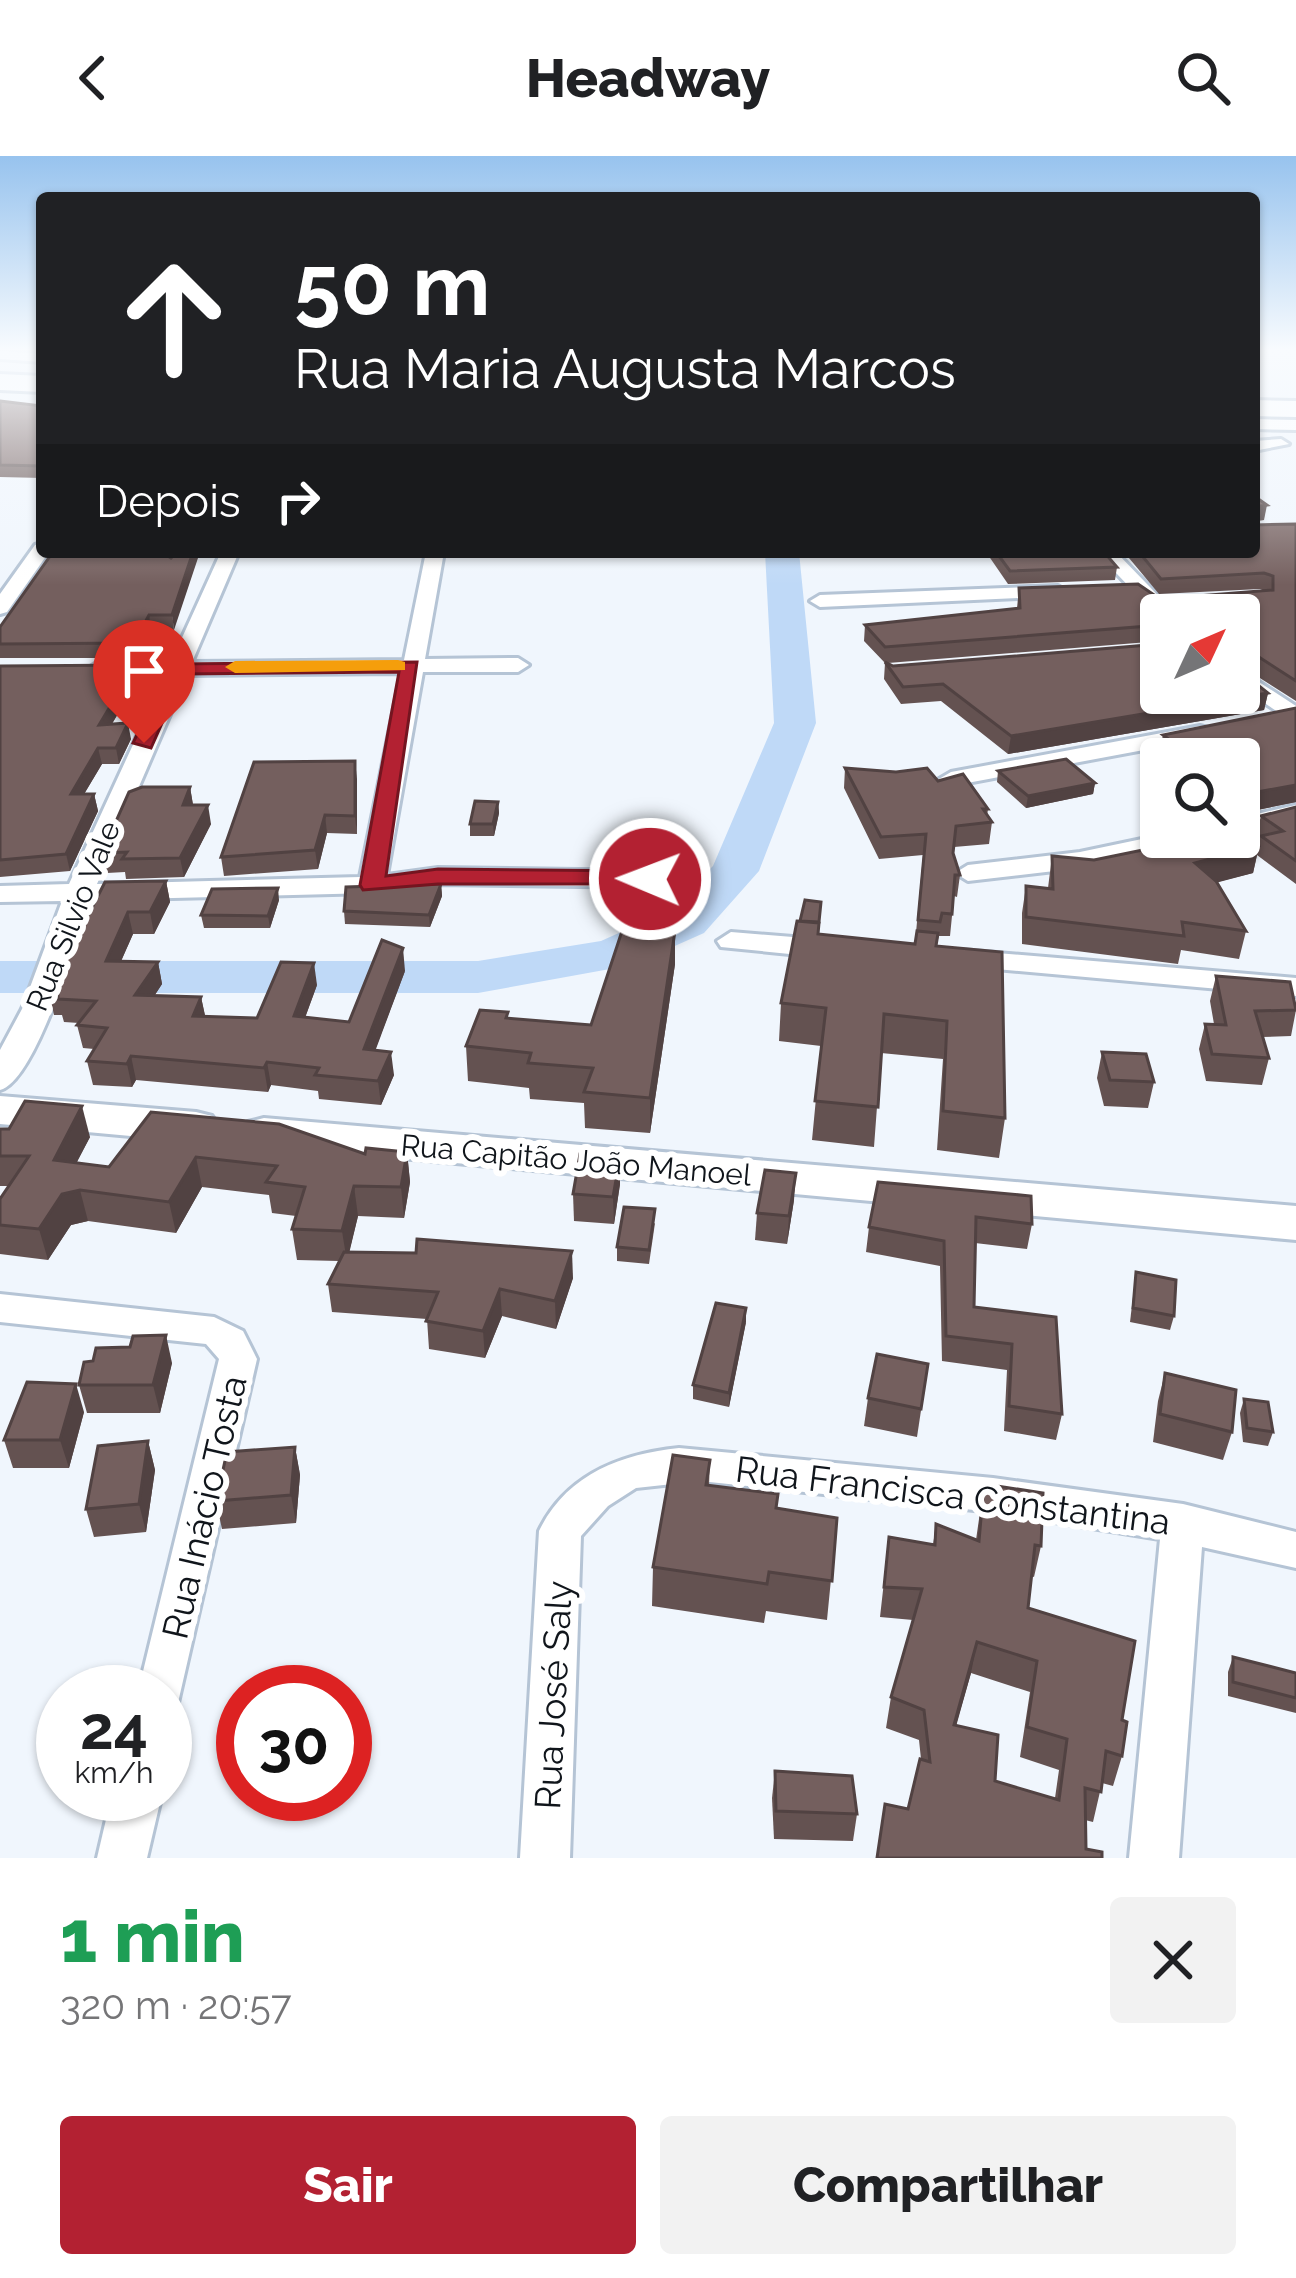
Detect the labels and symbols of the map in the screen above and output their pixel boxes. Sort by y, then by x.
north arrow [1140,594,1260,714]
pin [93,620,195,743]
street label: Rua Silvio Vale [19,816,127,1016]
position arrow [587,816,713,942]
street label: Rua Capitão João Manoel [399,1127,754,1193]
street label: Rua Inácio Tosta [153,1371,255,1643]
street label: Rua Francisca Constantina [733,1447,1173,1543]
street label: Rua José Saly [526,1580,580,1810]
speed limit sign: 30 [216,1665,372,1821]

